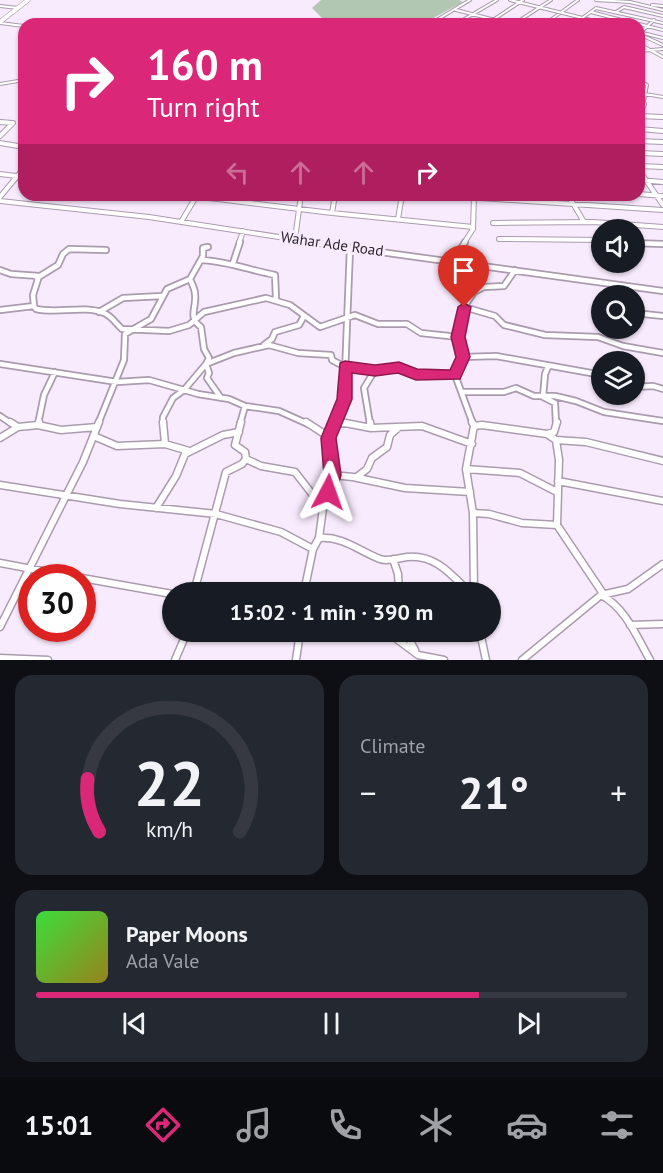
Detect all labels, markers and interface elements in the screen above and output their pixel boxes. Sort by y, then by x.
text: 160 m [147,37,263,92]
icon: right [48,42,126,120]
text: Turn right [147,90,260,124]
icon: left [221,156,254,189]
icon: ahead [284,156,317,189]
icon: ahead [347,156,380,189]
icon: right [410,156,443,189]
map controls [591,219,645,405]
button: sound [591,219,645,273]
street label: Wahar Ade Road [279,227,385,260]
pin [438,245,489,307]
icon: arrive [447,254,480,287]
button: search [591,285,645,339]
button: layers [591,351,645,405]
position arrow [296,460,360,524]
speed limit sign: 30 [18,564,96,642]
text: 15:02 · 1 min · 390 m [230,598,433,626]
text: Climate [360,733,426,759]
text: 22 [134,742,205,823]
text: 21° [458,763,529,821]
text: − [360,771,377,814]
text: + [610,771,627,814]
text: km/h [146,815,193,843]
text: Paper Moons [126,920,248,948]
text: Ada Vale [126,948,199,974]
icon: previous [118,1007,151,1040]
icon: pause [315,1007,348,1040]
icon: next [512,1007,545,1040]
icon: directions [142,1104,184,1146]
icon: music [233,1104,275,1146]
icon: phone [324,1104,366,1146]
icon: climate [415,1104,457,1146]
icon: car [506,1104,548,1146]
icon: filters [596,1104,638,1146]
text: 15:01 [24,1108,93,1142]

